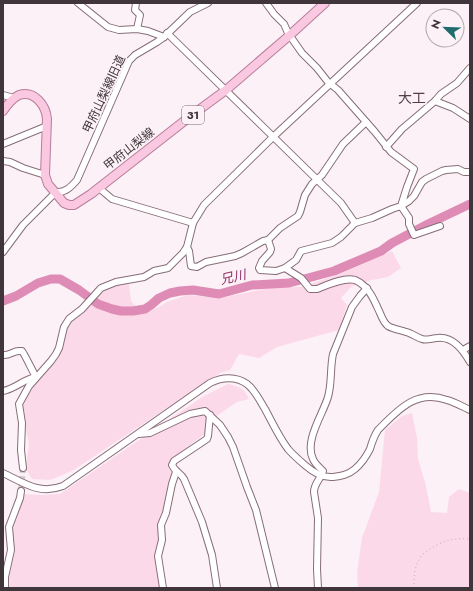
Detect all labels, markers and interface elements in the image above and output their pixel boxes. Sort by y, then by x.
north arrow [425,8,465,48]
text: N [427,17,445,31]
street label: 甲府山梨線旧道 [78,52,130,136]
district label: 大工 [398,88,426,108]
road number: 31 [182,106,204,124]
street label: 甲府山梨線 [100,123,158,175]
water label: 兄川 [218,264,250,289]

